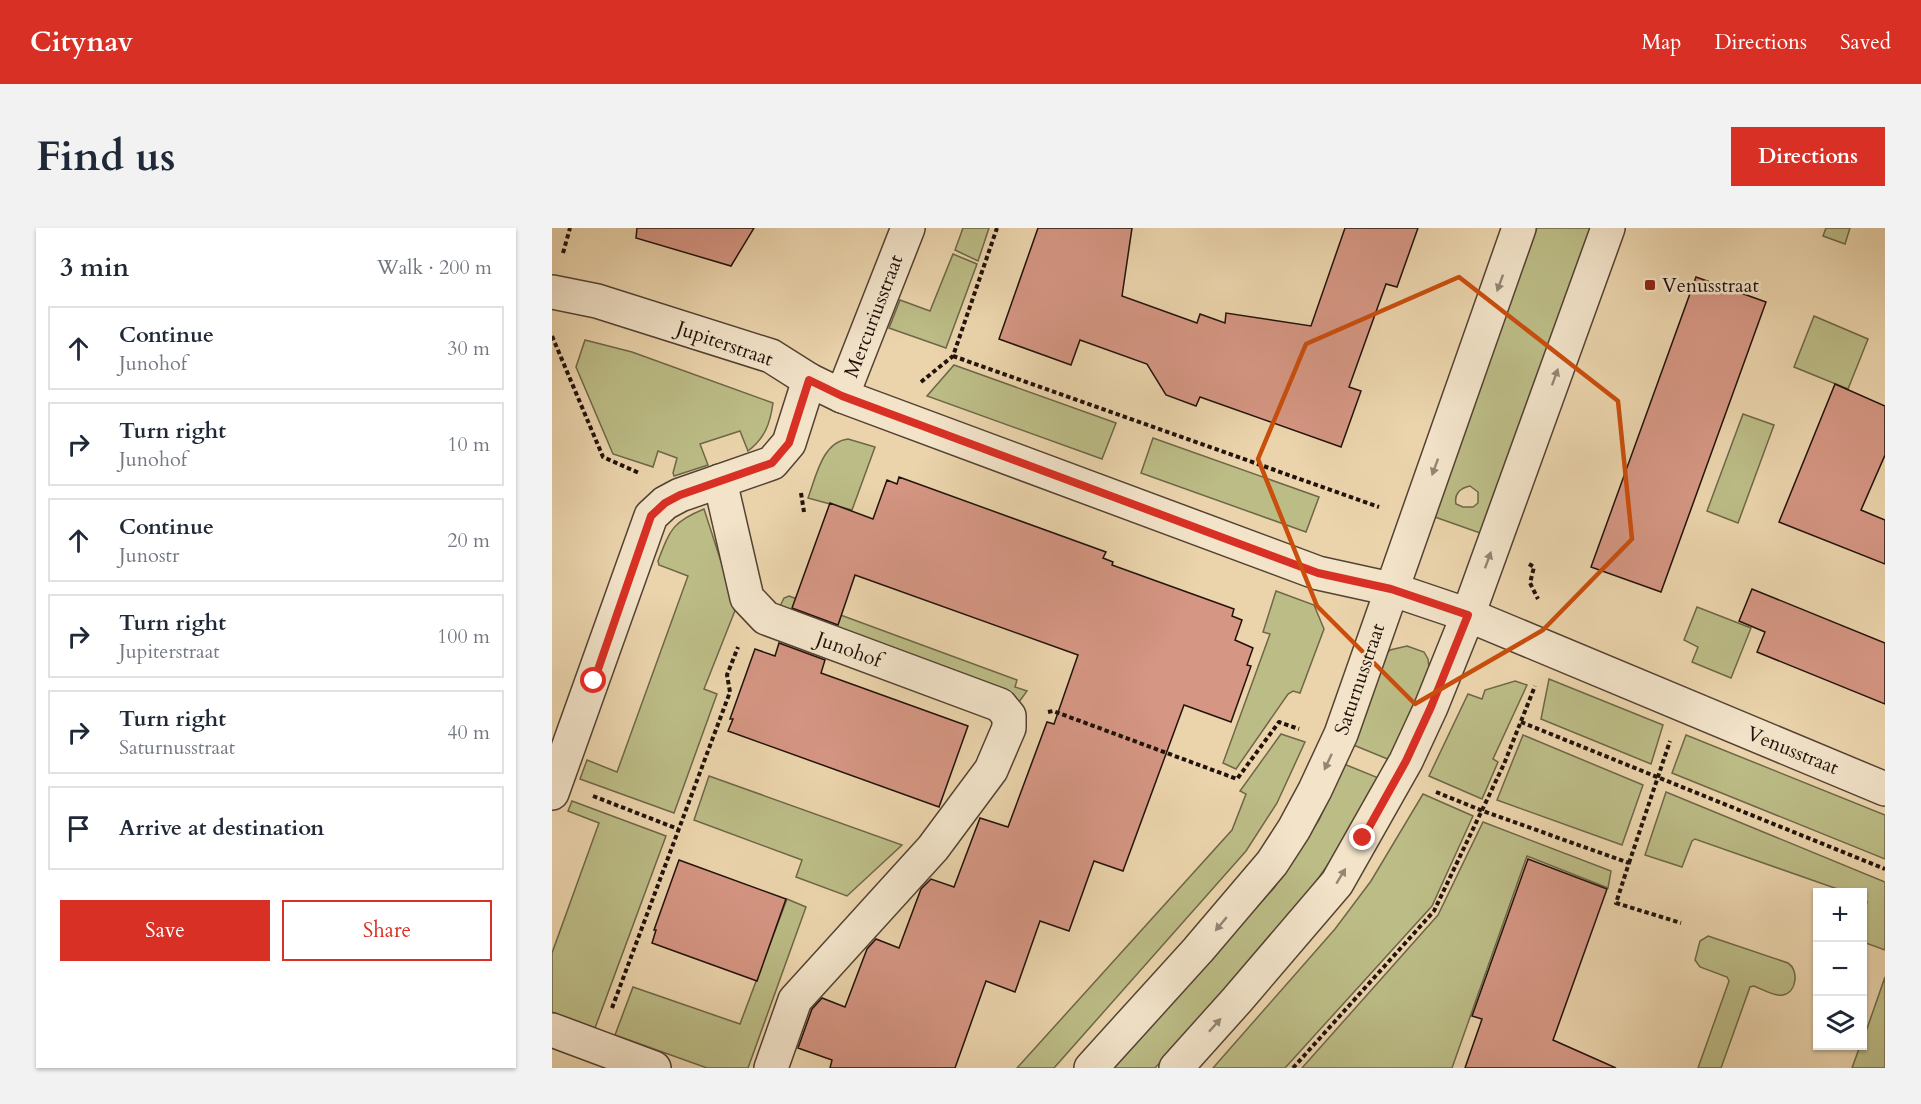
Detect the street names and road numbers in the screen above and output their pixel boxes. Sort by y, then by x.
street label: Mercuriusstraat [838,250,910,382]
street label: Jupiterstraat [670,313,777,373]
street label: Saturnusstraat [1328,619,1391,738]
street label: Junohof [810,624,888,675]
street label: Venusstraat [1743,720,1843,781]

